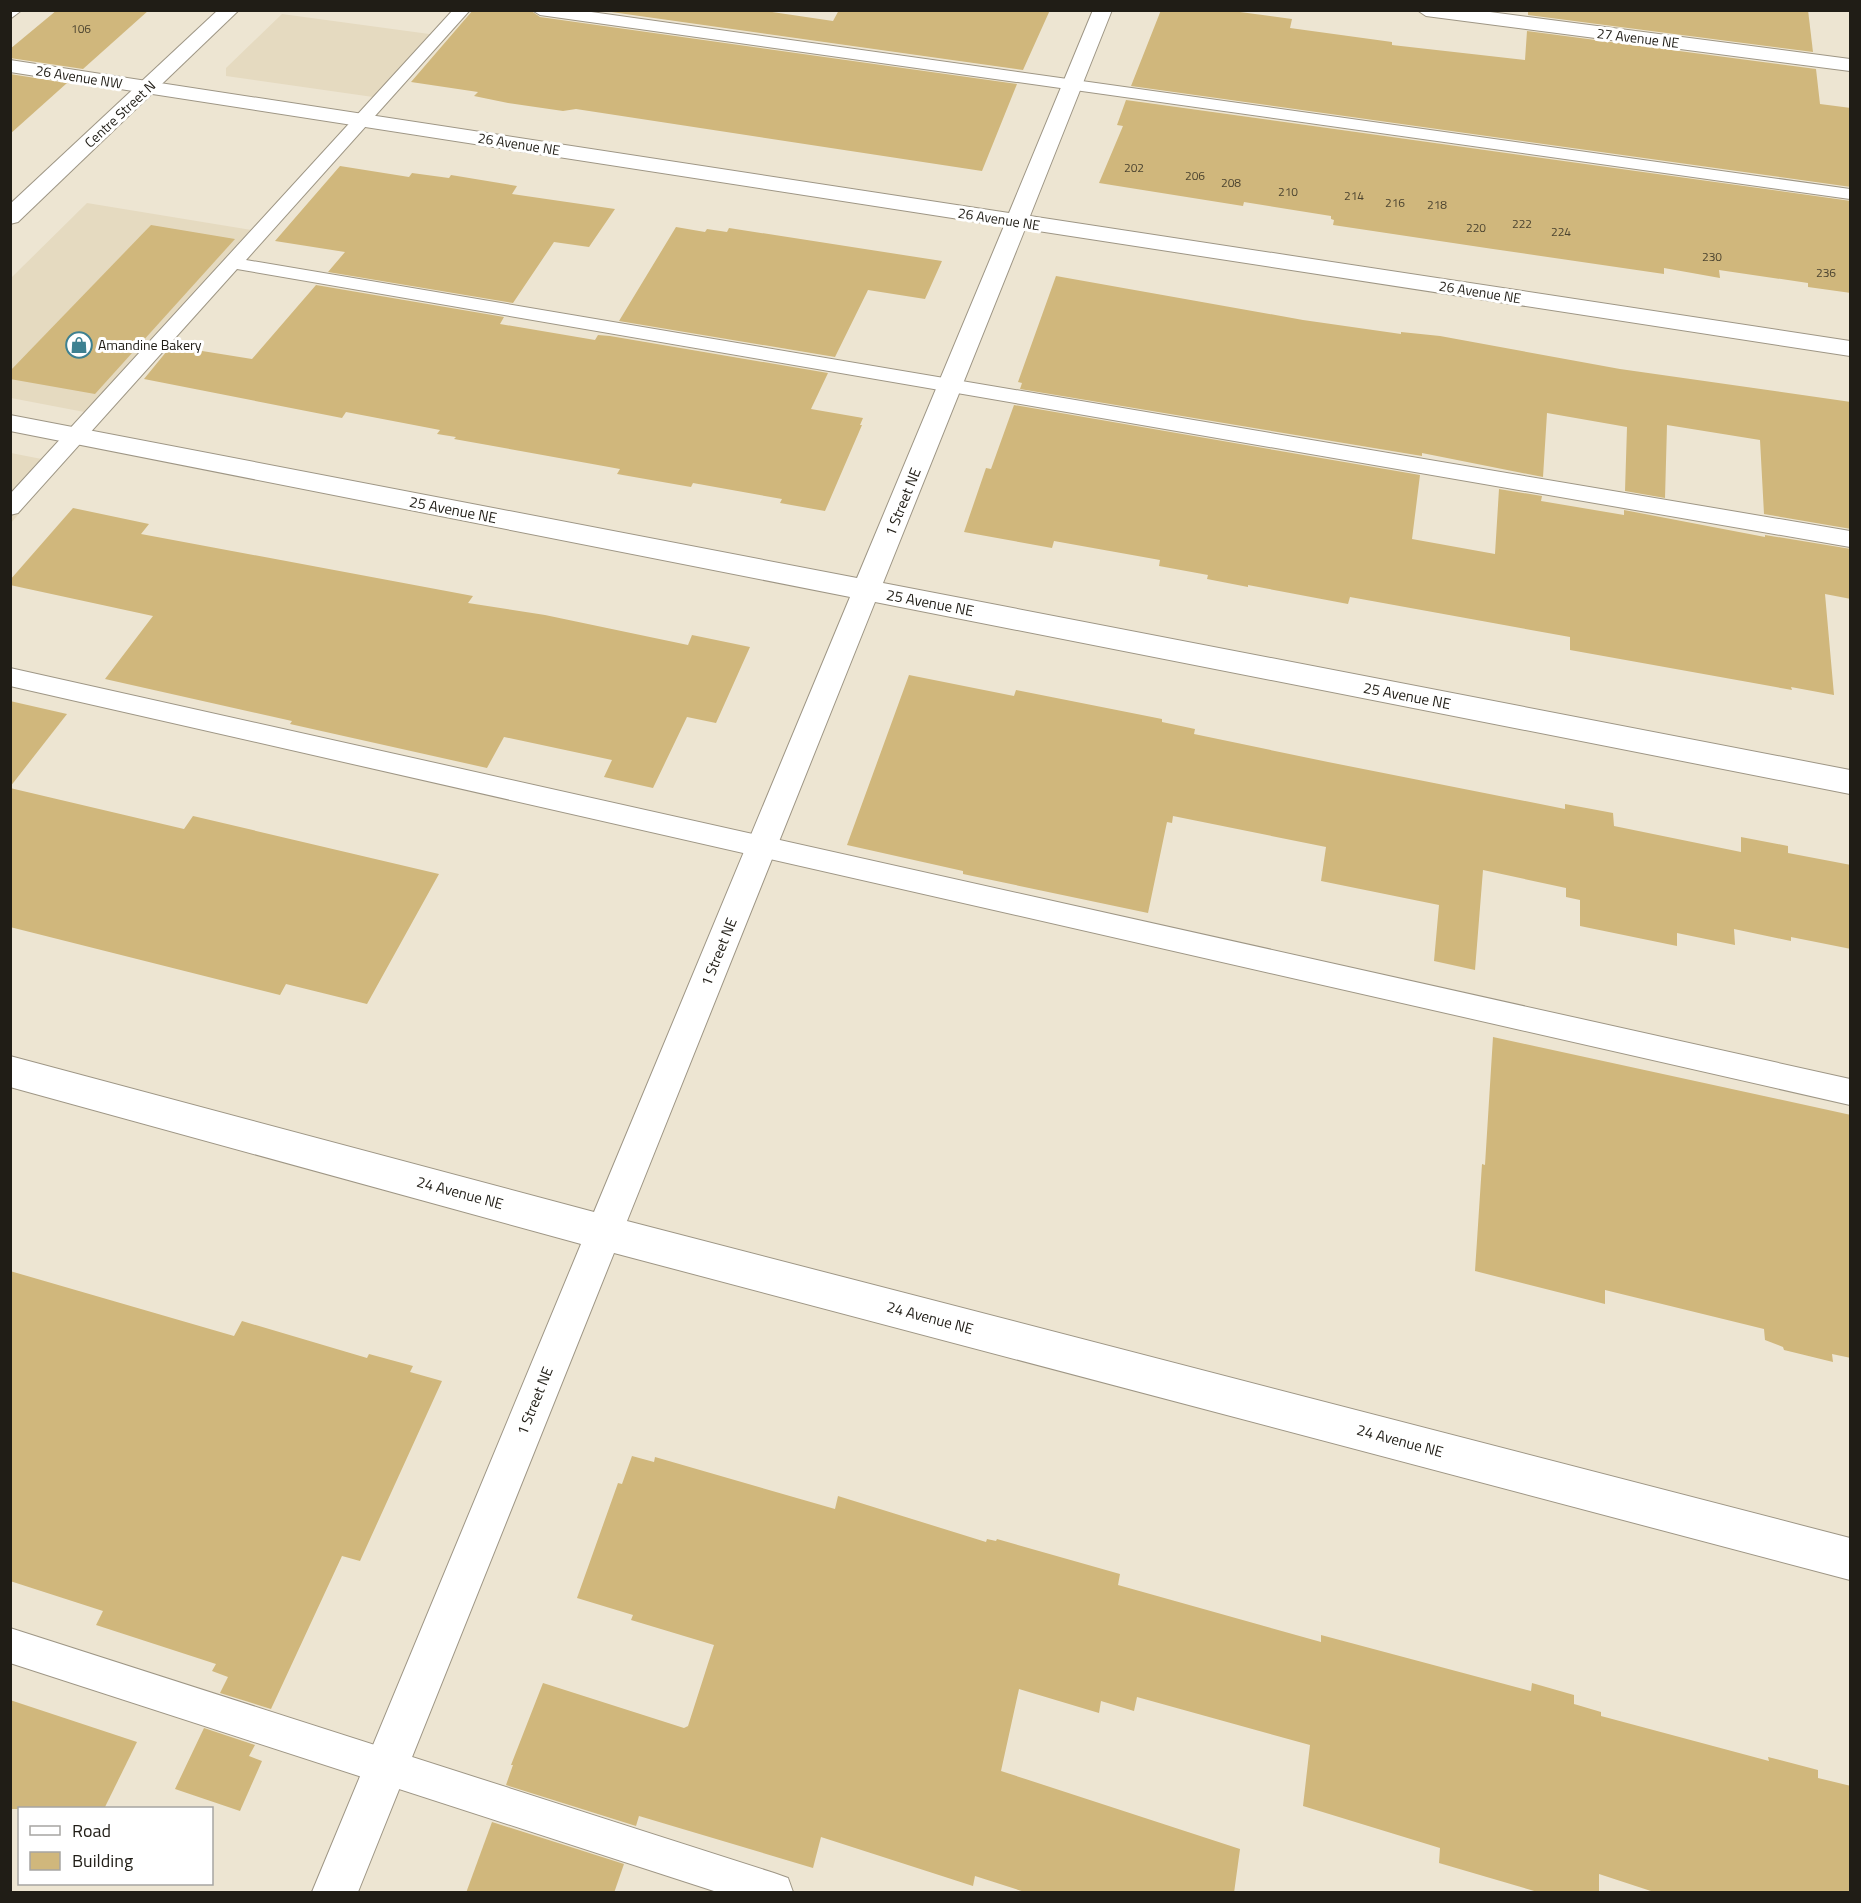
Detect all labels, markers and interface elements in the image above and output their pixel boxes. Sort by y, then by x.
house number: 106 [71,19,91,38]
street label: 27 Avenue NE [1596,22,1681,53]
street label: 26 Avenue NW [34,59,124,94]
street label: Centre Street N [79,75,160,152]
street label: 26 Avenue NE [477,127,562,160]
house number: 202 [1124,158,1144,177]
house number: 206 [1185,166,1205,185]
house number: 208 [1221,173,1241,192]
house number: 210 [1278,182,1298,201]
house number: 214 [1344,186,1364,205]
house number: 216 [1385,193,1405,212]
house number: 218 [1427,195,1447,214]
street label: 26 Avenue NE [957,202,1042,235]
house number: 222 [1512,214,1532,233]
house number: 220 [1466,218,1486,237]
house number: 224 [1551,222,1571,241]
house number: 230 [1702,247,1722,266]
house number: 236 [1816,263,1836,282]
street label: 26 Avenue NE [1438,275,1523,308]
shop icon: Amandine Bakery [64,330,94,360]
place label: Amandine Bakery [98,334,202,355]
street label: 1 Street NE [878,464,927,540]
street label: 25 Avenue NE [407,490,499,529]
street label: 25 Avenue NE [884,583,976,622]
street label: 25 Avenue NE [1361,676,1453,715]
street label: 1 Street NE [694,914,743,990]
street label: 24 Avenue NE [414,1170,506,1215]
street label: 24 Avenue NE [884,1295,976,1340]
street label: 1 Street NE [510,1363,559,1439]
street label: 24 Avenue NE [1354,1418,1446,1463]
legend [18,1807,213,1885]
text: Road [72,1817,111,1844]
text: Building [72,1847,133,1874]

